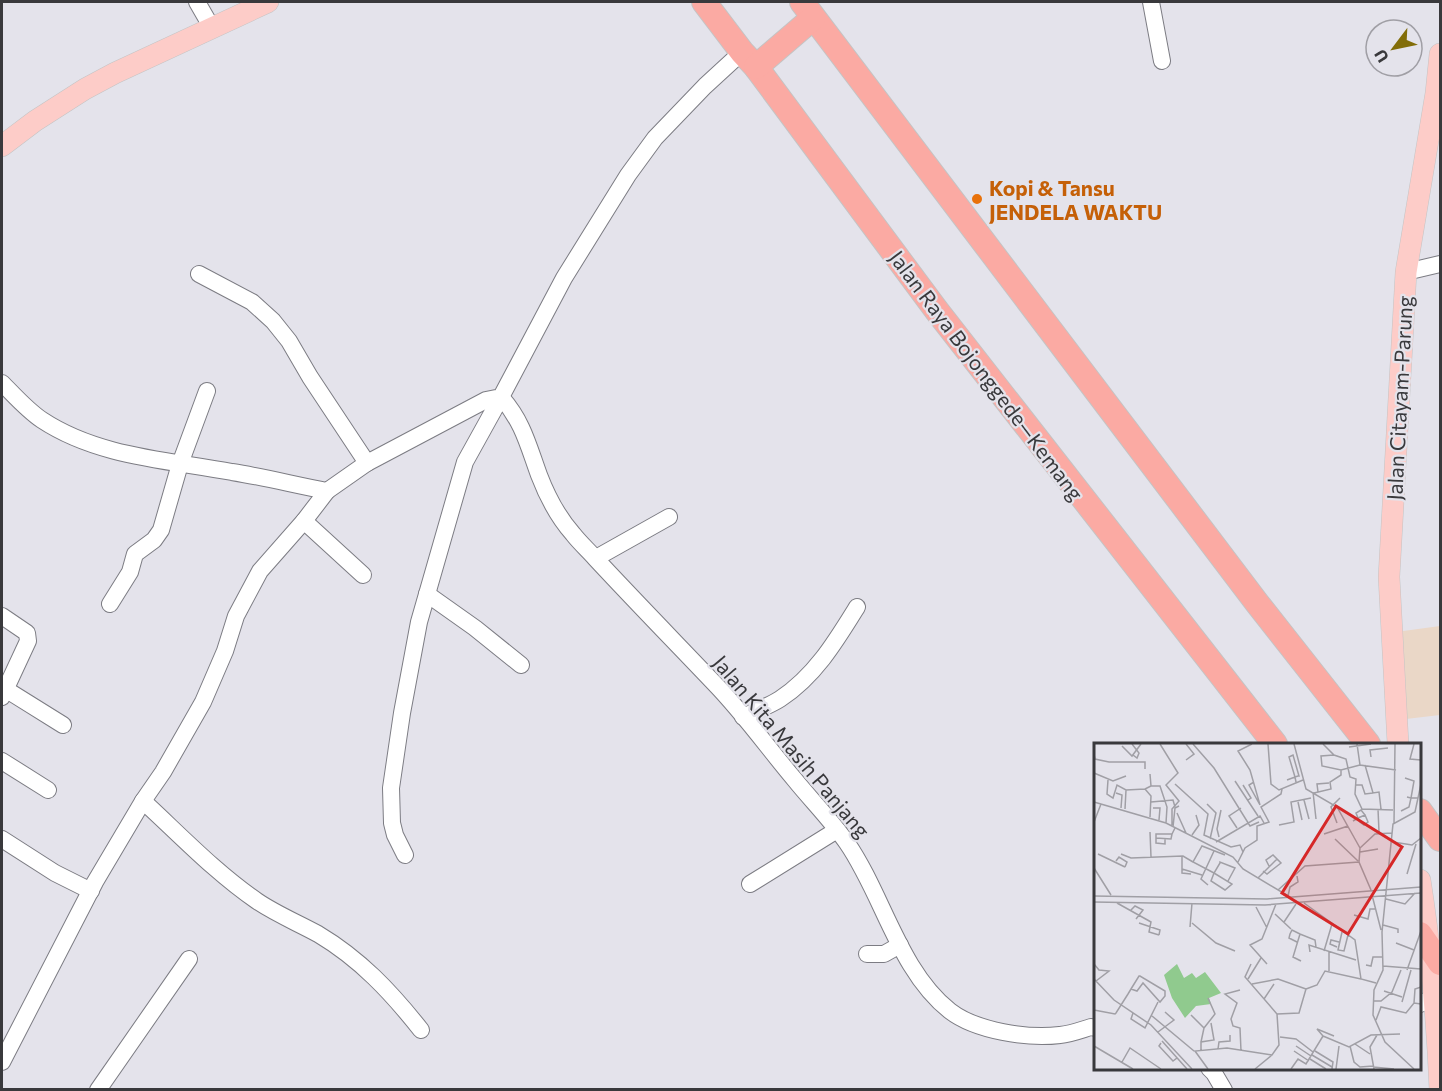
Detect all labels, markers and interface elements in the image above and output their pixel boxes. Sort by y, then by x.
north arrow [1364,18,1424,78]
text: U [1370,46,1392,66]
place label: Kopi & Tansu JENDELA WAKTU [989,175,1162,224]
marker: Kopi & Tansu JENDELA WAKTU [970,192,984,206]
street label: Jalan Raya Bojonggede—Kemang [885,245,1089,505]
street label: Jalan Citayam-Parung [1381,295,1417,501]
street label: Jalan Kita Masih Panjang [708,650,876,842]
inset map [1094,743,1421,1070]

